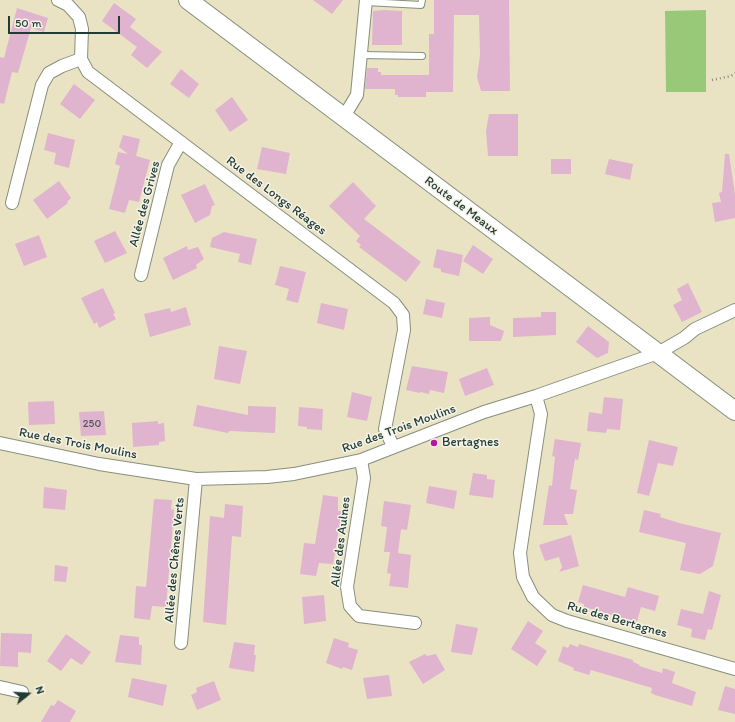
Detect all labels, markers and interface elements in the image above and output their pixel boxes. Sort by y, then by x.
scale bar [10,8,122,34]
text: 50 m [15,16,41,30]
street label: Rue des Longs Réages [223,153,329,239]
street label: Allée des Grives [126,159,164,249]
street label: Route de Meaux [421,173,501,239]
street label: Rue des Trois Moulins [340,401,458,457]
house number: 250 [83,417,101,431]
street label: Rue des Trois Moulins [18,425,138,463]
place label: Bertagnes [442,435,499,451]
marker: Bertagnes [429,438,439,448]
street label: Allée des Aulnes [328,496,354,588]
street label: Allée des Chênes Verts [162,497,188,623]
street label: Rue des Bertagnes [565,598,669,642]
north arrow [8,674,48,714]
text: N [33,685,47,696]

